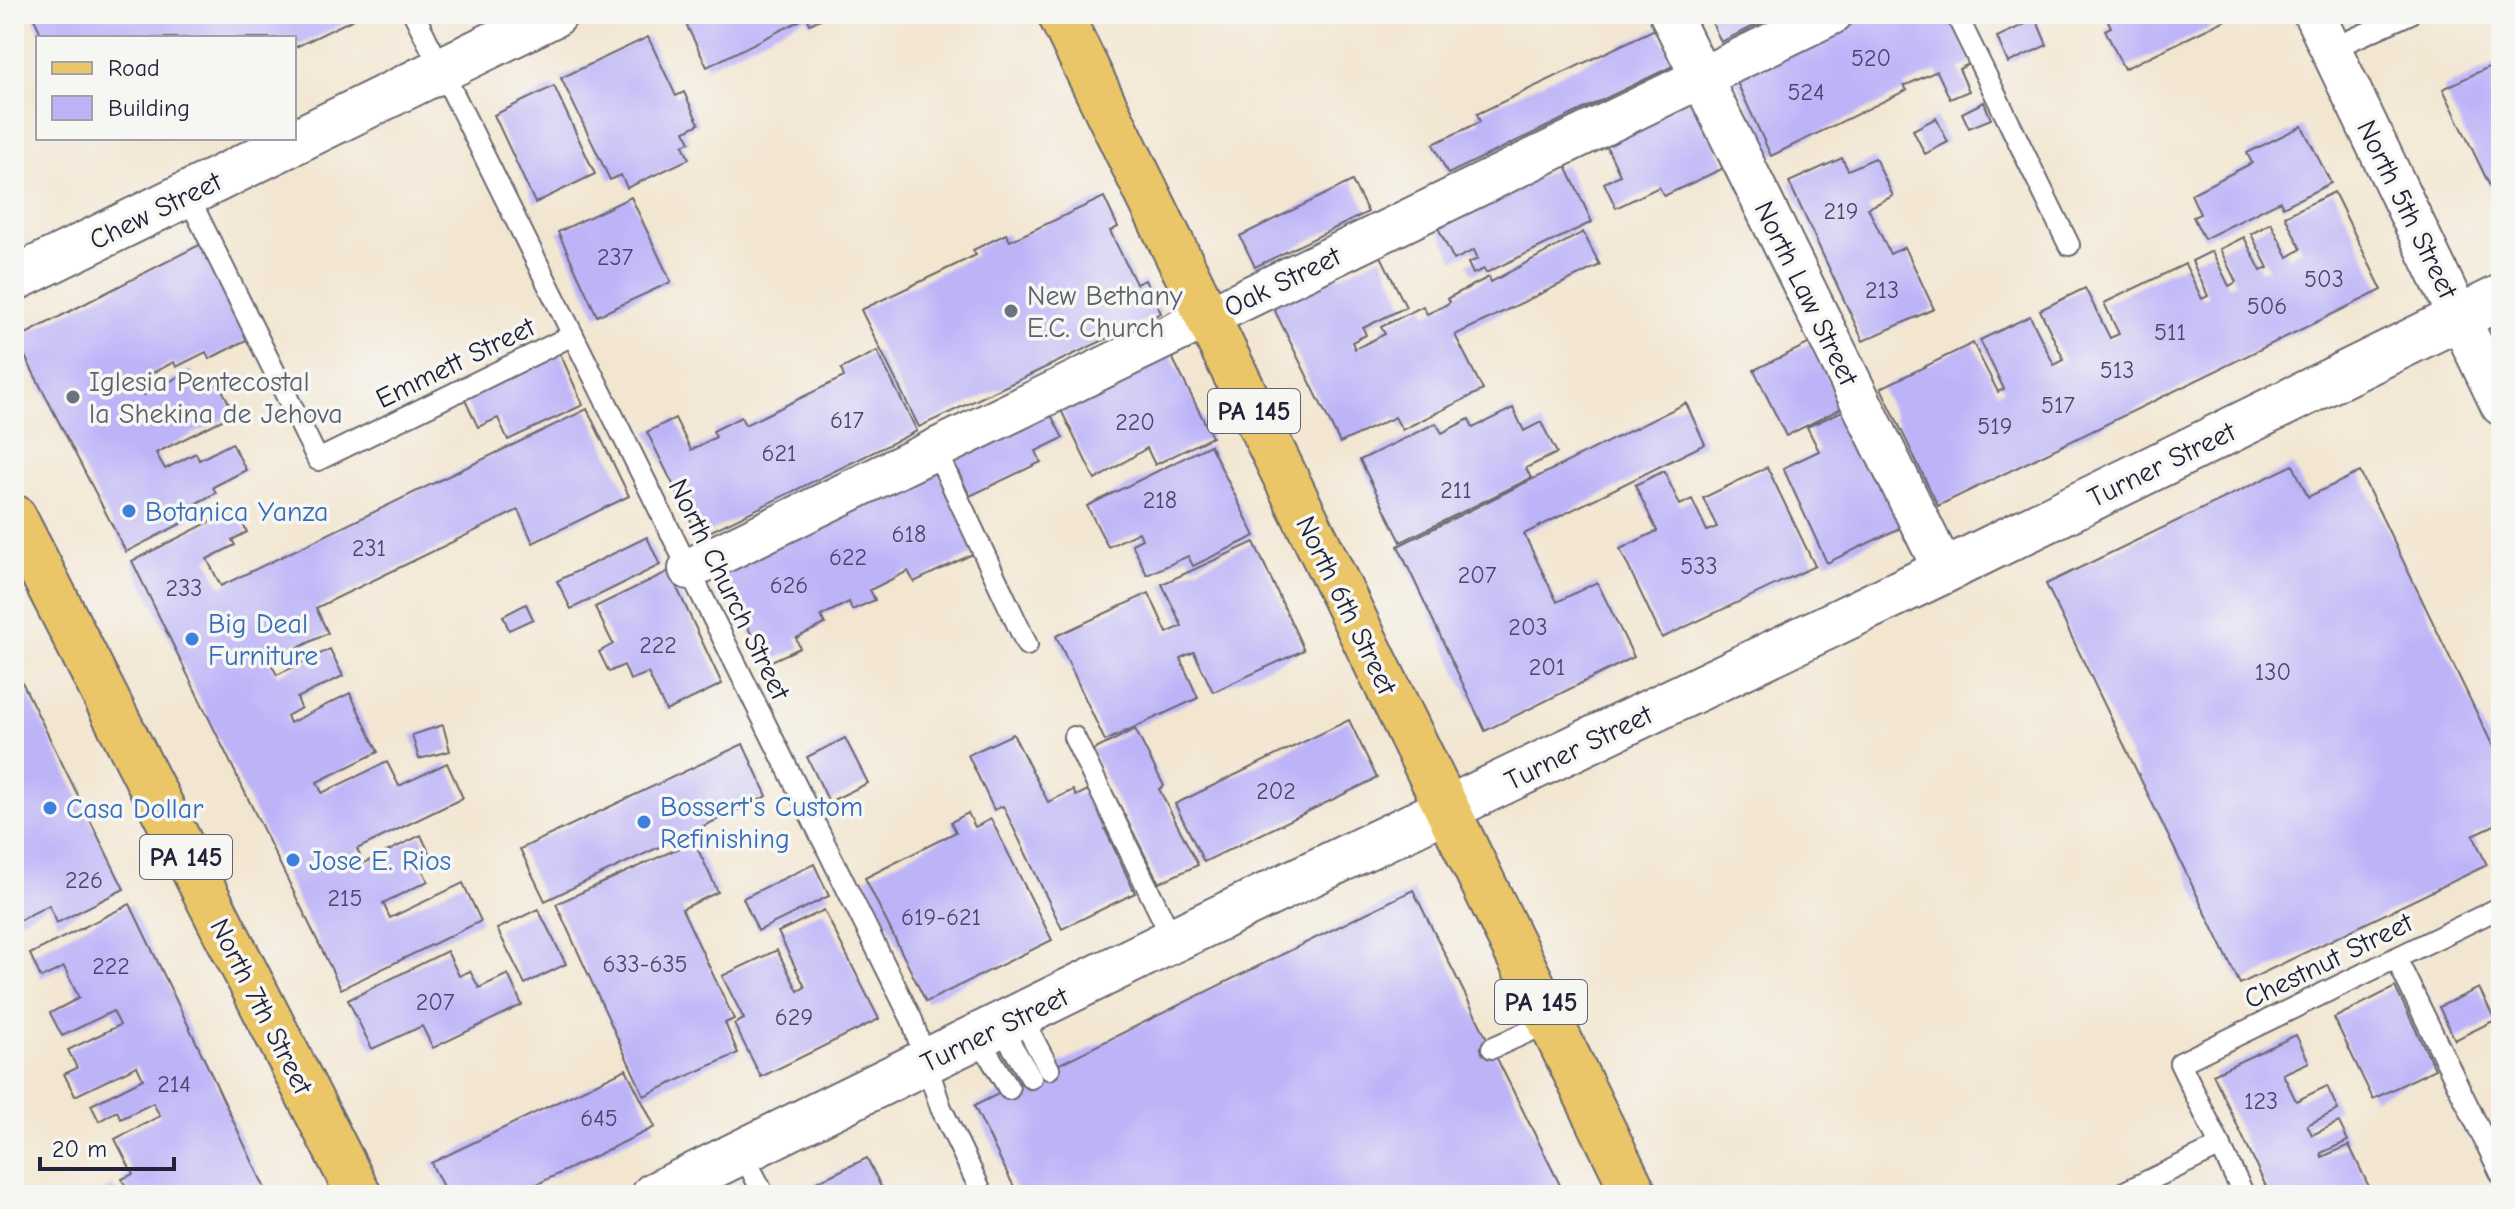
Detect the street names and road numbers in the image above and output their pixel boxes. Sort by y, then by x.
street label: North 5th Street [2350,115,2465,305]
street label: Chew Street [84,165,227,256]
street label: North Law Street [1748,196,1865,392]
street label: Oak Street [1219,240,1347,324]
street label: Emmett Street [371,310,541,415]
road number: PA 145 [1208,389,1300,433]
street label: Turner Street [2082,415,2241,514]
street label: North Church Street [662,474,797,706]
street label: North 6th Street [1289,511,1404,701]
street label: Turner Street [1499,698,1658,797]
road number: PA 145 [140,835,232,879]
street label: Chestnut Street [2239,906,2419,1015]
street label: North 7th Street [203,913,319,1100]
street label: Turner Street [915,980,1074,1079]
road number: PA 145 [1495,980,1587,1024]

